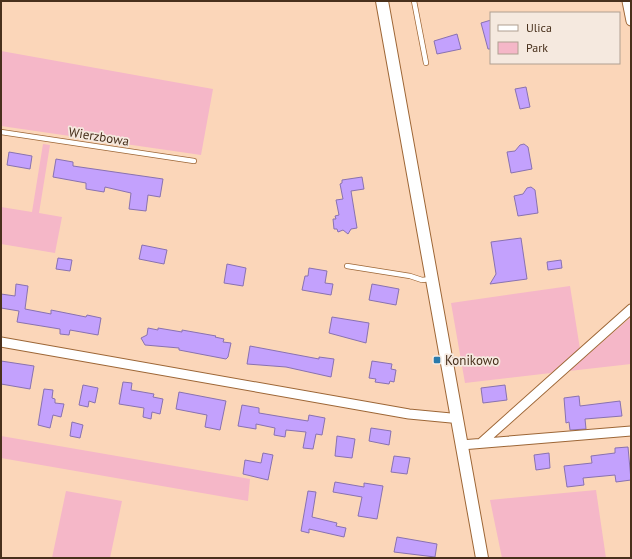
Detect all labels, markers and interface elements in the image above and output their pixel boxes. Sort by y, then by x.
legend [490,12,620,64]
text: Ulica [526,20,552,35]
text: Park [526,40,548,55]
street label: Wierzbowa [67,123,130,150]
place label: Konikowo [445,352,499,369]
marker: Konikowo [432,355,442,365]

